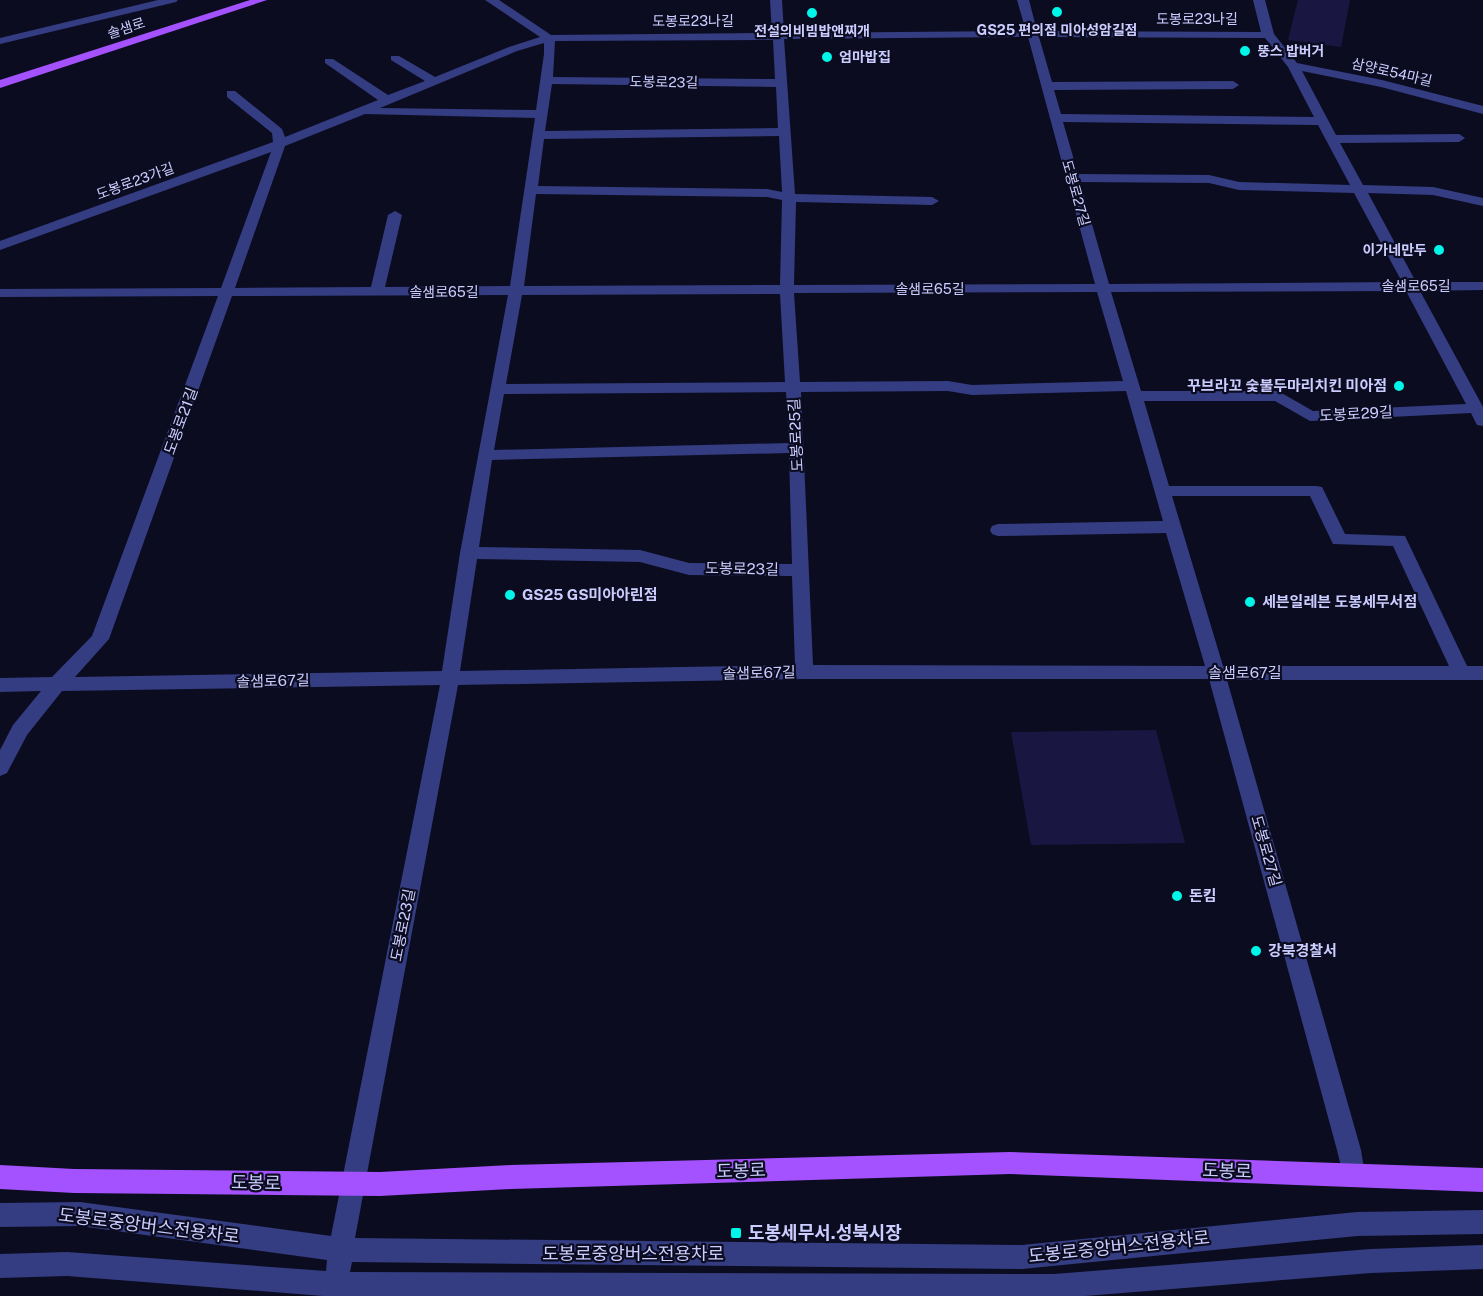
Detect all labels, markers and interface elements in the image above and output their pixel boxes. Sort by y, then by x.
marker: GS25 편의점 미아성암길점 [1050,5,1064,19]
marker: 전설의비빔밥앤찌개 [805,6,819,20]
street label: 도봉로23나길 [1156,11,1238,27]
street label: 도봉로23나길 [652,13,734,29]
street label: 솔샘로 [105,14,147,42]
place label: GS25 편의점 미아성암길점 [977,22,1137,38]
place label: 전설의비빔밥앤찌개 [754,23,870,39]
place label: 뚱스 밥버거 [1257,43,1325,59]
marker: 뚱스 밥버거 [1238,44,1252,58]
place label: 엄마밥집 [839,49,891,65]
marker: 엄마밥집 [820,50,834,64]
street label: 삼양로54마길 [1350,55,1434,89]
street label: 도봉로23길 [630,73,698,91]
street label: 도봉로27길 [1059,158,1093,228]
street label: 도봉로23가길 [94,160,176,202]
place label: 이가네만두 [1363,242,1427,258]
marker: 이가네만두 [1432,243,1446,257]
street label: 솔샘로65길 [1381,278,1451,294]
street label: 솔샘로65길 [895,281,965,297]
street label: 솔샘로65길 [409,284,479,300]
place label: 꾸브라꼬 숯불두마리치킨 미아점 [1187,377,1387,394]
marker: 꾸브라꼬 숯불두마리치킨 미아점 [1392,379,1406,393]
street label: 도봉로21길 [161,385,201,457]
street label: 도봉로25길 [785,398,806,472]
street label: 도봉로29길 [1319,403,1393,424]
street label: 도봉로23길 [705,559,779,578]
place label: GS25 GS미아아린점 [522,586,658,603]
marker: GS25 GS미아아린점 [503,588,517,602]
place label: 세븐일레븐 도봉세무서점 [1262,593,1417,610]
marker: 세븐일레븐 도봉세무서점 [1243,595,1257,609]
street label: 솔샘로67길 [722,663,796,682]
street label: 솔샘로67길 [1208,664,1282,681]
street label: 솔샘로67길 [236,671,310,690]
street label: 도봉로27길 [1248,813,1285,888]
street label: 도봉로23길 [387,887,418,963]
place label: 돈킴 [1189,887,1217,904]
marker: 돈킴 [1170,889,1184,903]
place label: 강북경찰서 [1268,942,1337,959]
marker: 강북경찰서 [1249,944,1263,958]
street label: 도봉로 [716,1159,766,1182]
street label: 도봉로 [1202,1159,1252,1182]
street label: 도봉로 [231,1172,281,1193]
street label: 도봉로중앙버스전용차로 [57,1204,241,1247]
place label: 도봉세무서.성북시장 [748,1222,902,1243]
marker: 도봉세무서.성북시장 [729,1226,743,1240]
street label: 도봉로중앙버스전용차로 [1027,1227,1211,1266]
street label: 도봉로중앙버스전용차로 [542,1243,724,1264]

